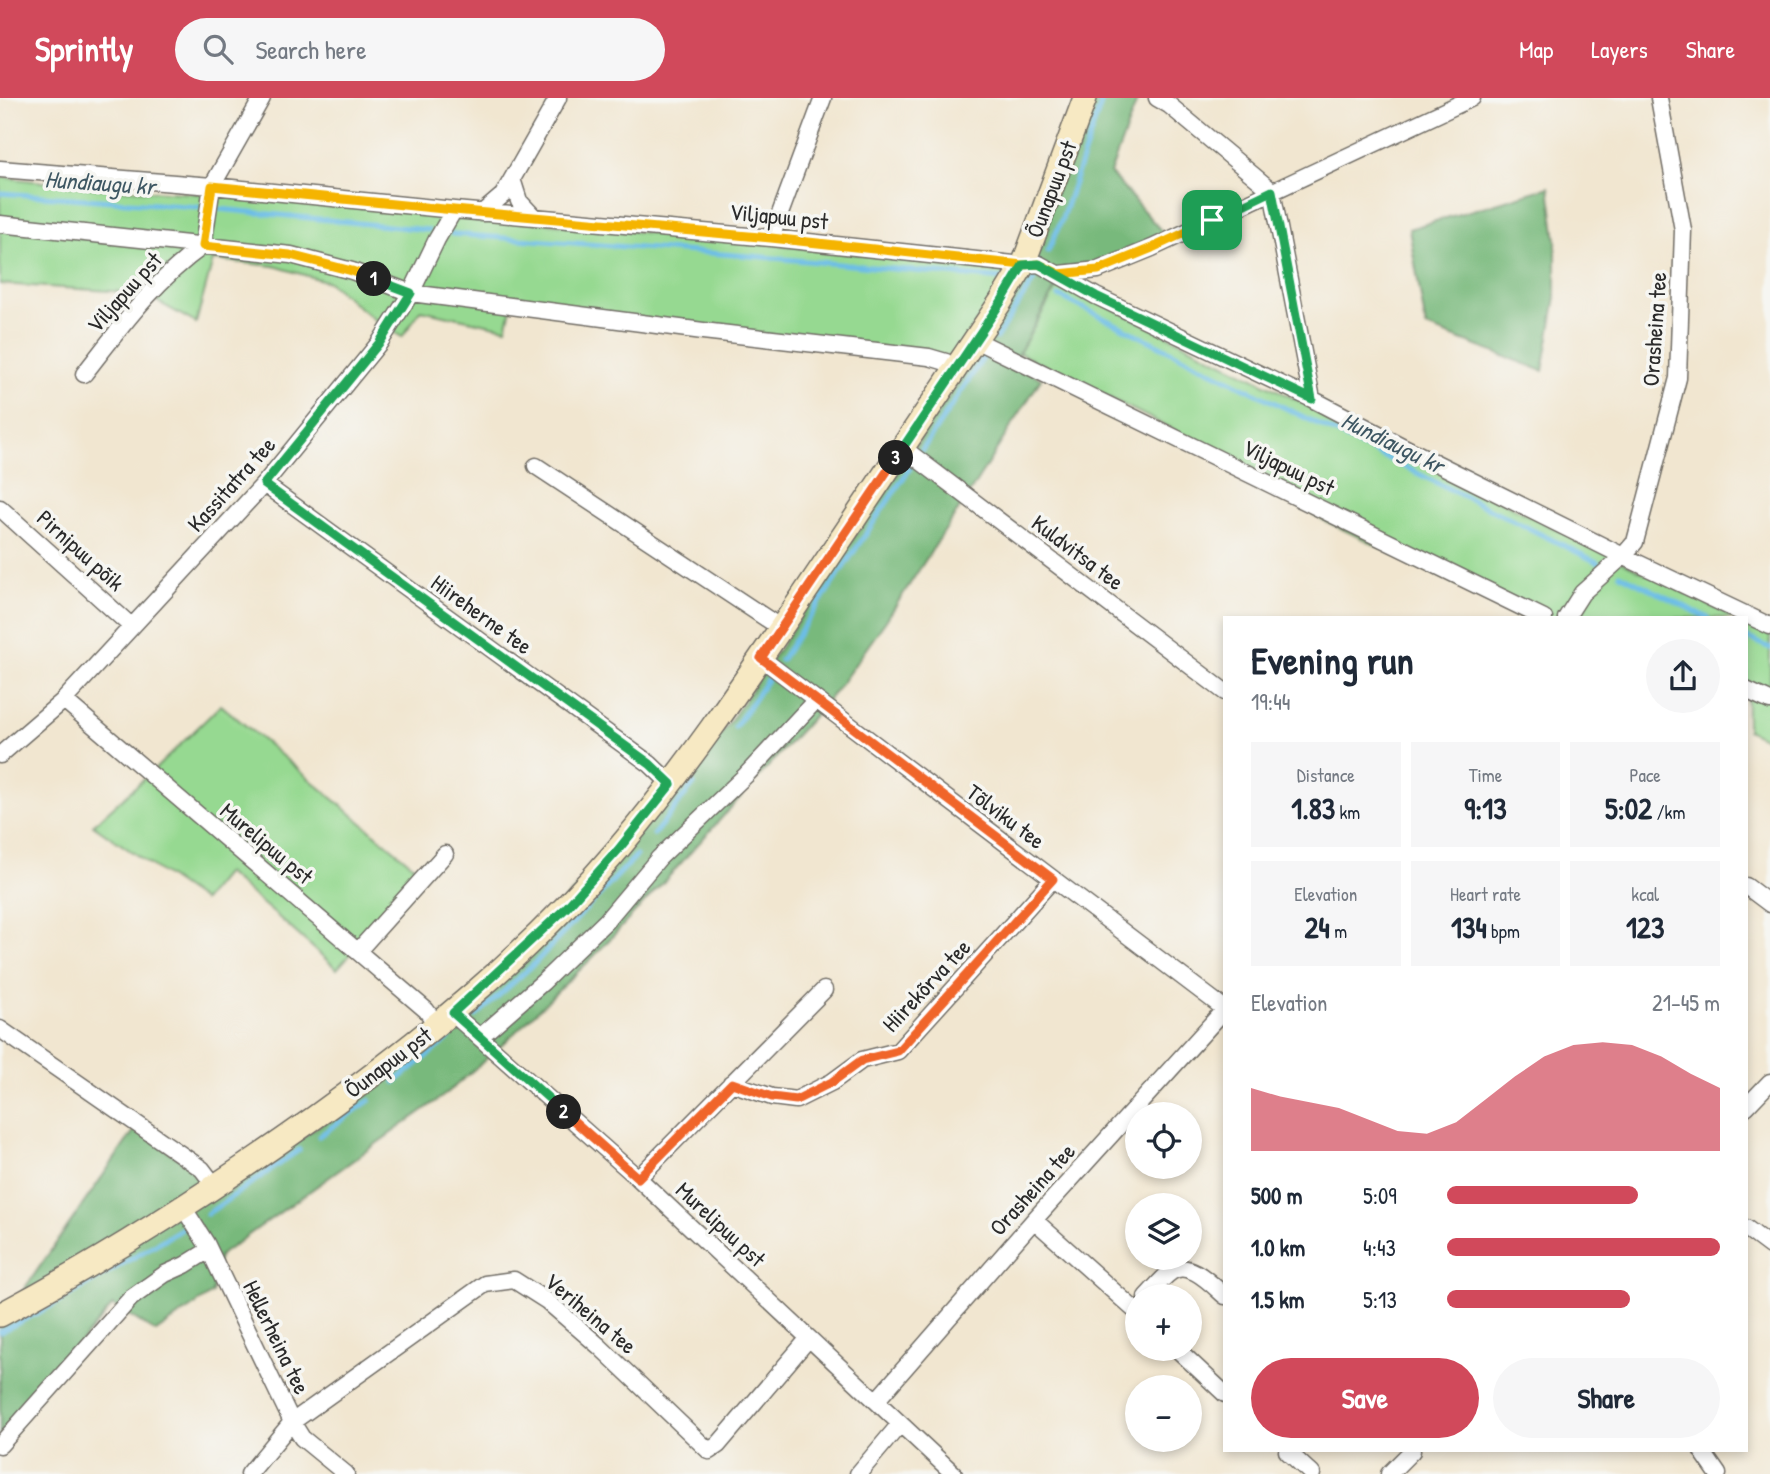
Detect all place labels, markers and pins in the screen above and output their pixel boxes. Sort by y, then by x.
pin [1182,190,1242,250]
pin: 1 [356,262,392,296]
pin: 3 [878,440,914,476]
pin: 2 [546,1094,582,1130]

